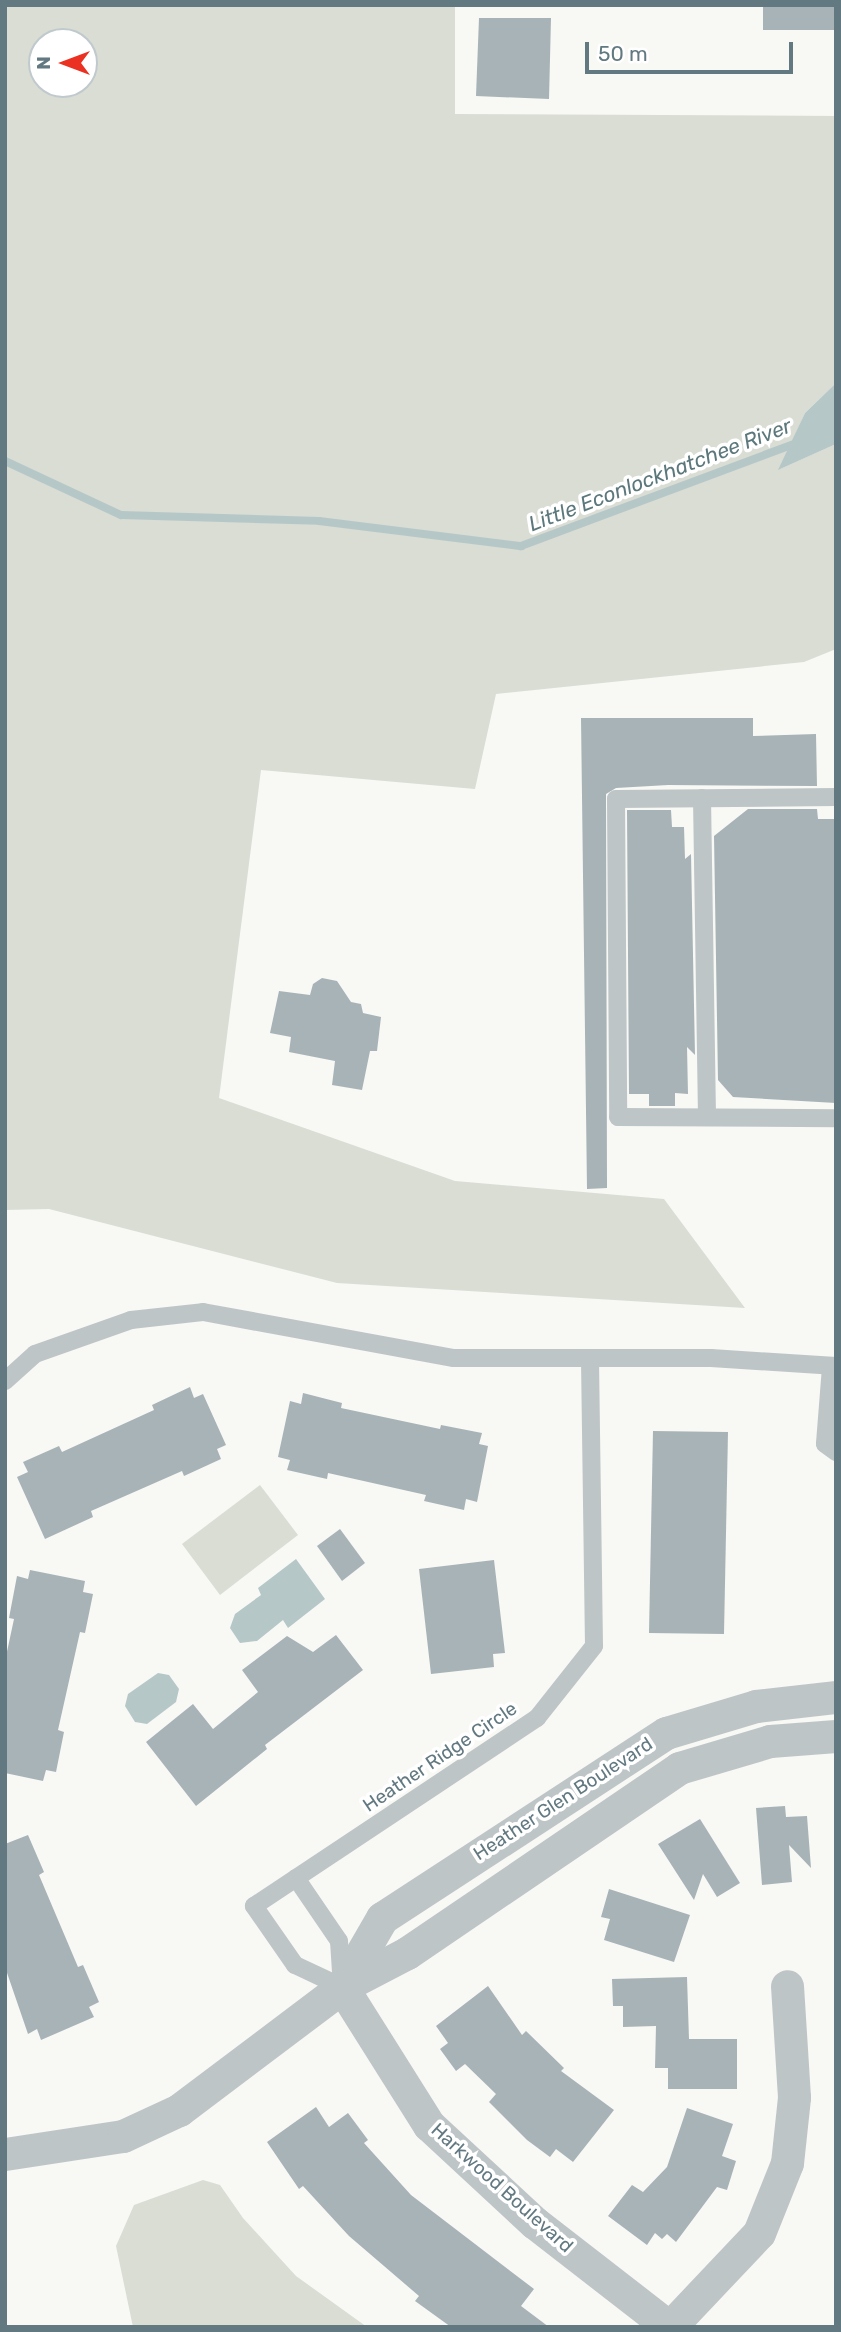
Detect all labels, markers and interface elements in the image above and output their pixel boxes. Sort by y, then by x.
north arrow [28,28,98,98]
scale bar [589,28,797,72]
text: 50 m [598,41,648,66]
text: N [32,56,55,70]
water label: Little Econlockhatchee River [525,413,795,537]
street label: Heather Ridge Circle [359,1697,521,1817]
street label: Heather Glen Boulevard [469,1732,657,1866]
street label: Harkwood Boulevard [426,2118,578,2258]

